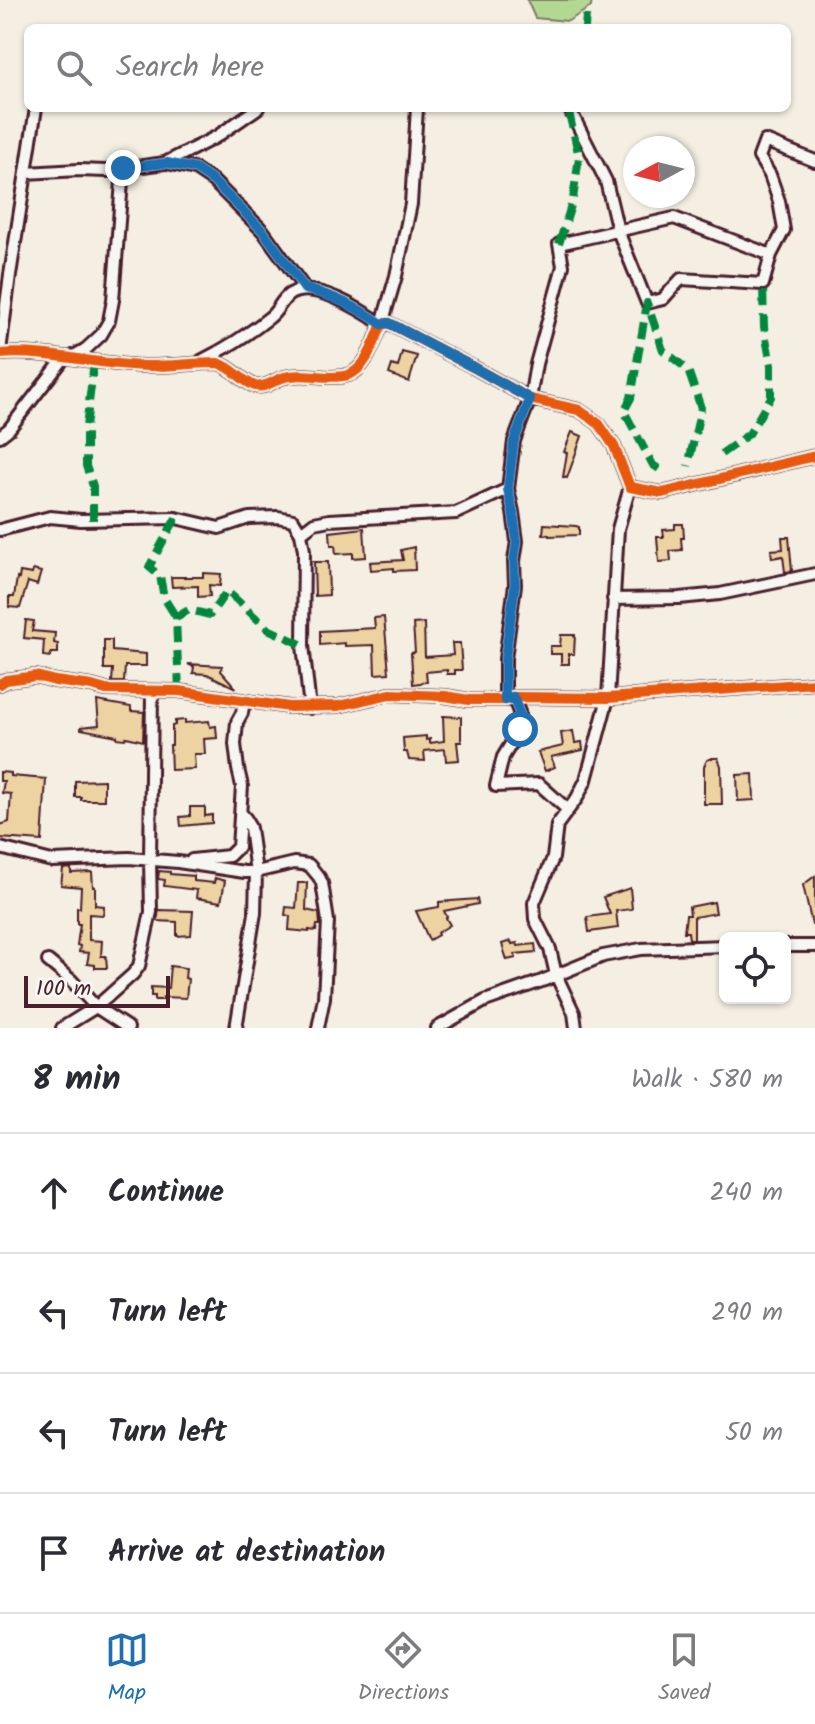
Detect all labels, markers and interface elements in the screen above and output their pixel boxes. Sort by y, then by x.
search box [24,24,791,112]
text: Search here [116,44,264,92]
icon: search [52,46,96,90]
north arrow [623,136,695,208]
route end [105,150,141,186]
route start [502,711,538,747]
map controls [719,932,791,1004]
button: locate [719,932,791,1004]
scale bar [24,972,170,1008]
text: 100 m [36,972,91,1007]
text: 8 min [32,1053,121,1107]
text: Walk · 580 m [631,1059,783,1101]
text: Continue [108,1169,224,1217]
icon: ahead [32,1171,76,1215]
text: 240 m [709,1172,783,1214]
text: Turn left [108,1289,227,1337]
icon: left [32,1291,76,1335]
text: 290 m [711,1292,783,1334]
text: Turn left [108,1409,227,1457]
icon: left [32,1411,76,1455]
text: 50 m [725,1412,783,1454]
text: Arrive at destination [108,1529,385,1577]
icon: arrive [32,1531,76,1575]
tab: Map [105,1628,149,1711]
tab: Directions [358,1628,449,1711]
tab: Saved [658,1628,710,1711]

